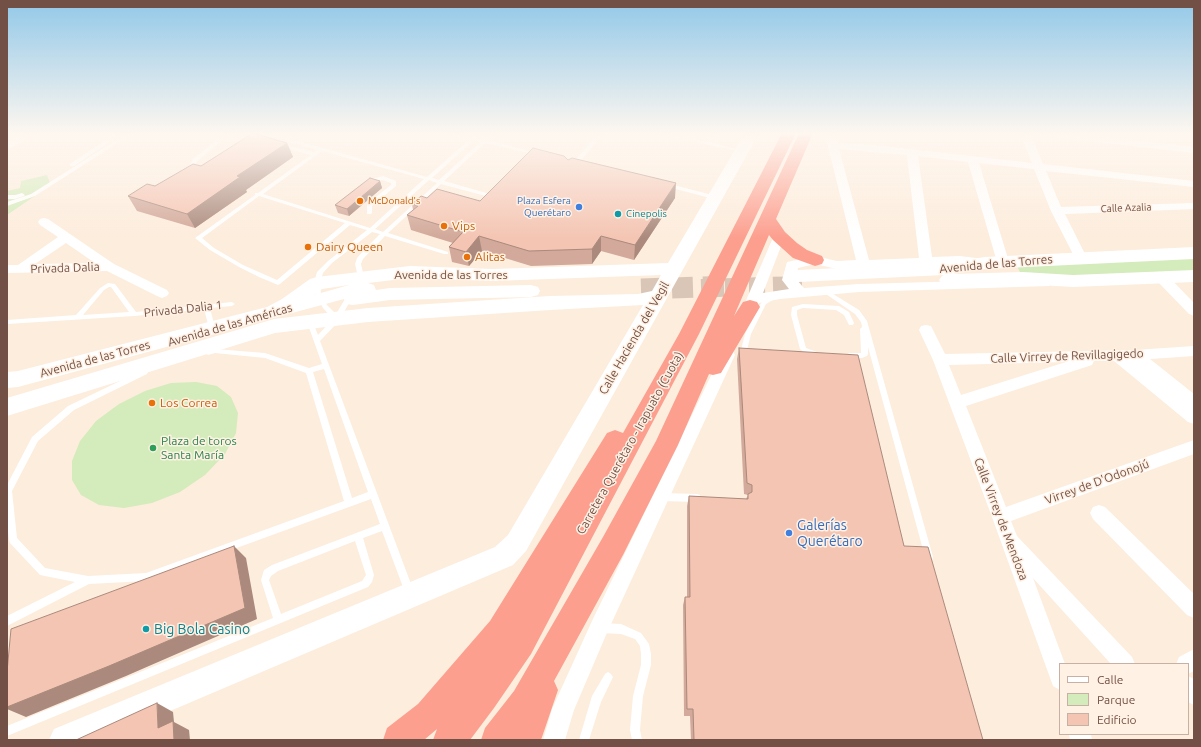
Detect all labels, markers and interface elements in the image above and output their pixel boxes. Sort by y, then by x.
place label: McDonald's [368,195,420,207]
place label: Plaza Esfera Querétaro [517,195,571,218]
marker: McDonald's [355,196,365,206]
street label: Calle Azalia [1100,201,1152,215]
marker: Plaza Esfera Querétaro [574,202,584,212]
place label: Cinepolis [626,208,667,220]
marker: Cinepolis [613,209,623,219]
place label: Vips [452,219,475,233]
marker: Vips [439,221,449,231]
place label: Dairy Queen [316,240,383,254]
marker: Dairy Queen [303,242,313,252]
place label: Alitas [475,250,505,264]
marker: Alitas [462,252,472,262]
street label: Avenida de las Torres [939,252,1053,276]
street label: Privada Dalia [30,260,100,276]
street label: Avenida de las Torres [394,268,508,282]
street label: Calle Hacienda del Vegil [596,279,672,397]
street label: Privada Dalia 1 [143,298,223,320]
street label: Avenida de las Américas [166,300,294,350]
street label: Avenida de las Torres [38,337,152,381]
street label: Calle Virrey de Revillagigedo [990,346,1144,366]
street label: Carretera Querétaro - Irapuato (Cuota) [574,349,686,537]
place label: Los Correa [160,396,217,410]
marker: Los Correa [147,398,157,408]
place label: Plaza de toros Santa María [161,434,237,462]
marker: Plaza de toros Santa María [148,443,158,453]
street label: Calle Virrey de Mendoza [971,456,1031,582]
street label: Virrey de D'Odonojú [1043,456,1151,508]
place label: Galerías Querétaro [797,517,863,550]
marker: Galerías Querétaro [784,528,794,538]
place label: Big Bola Casino [154,621,250,637]
marker: Big Bola Casino [141,624,151,634]
legend [1059,663,1189,735]
text: Calle [1097,673,1123,686]
text: Parque [1097,693,1135,706]
text: Edificio [1097,713,1137,726]

